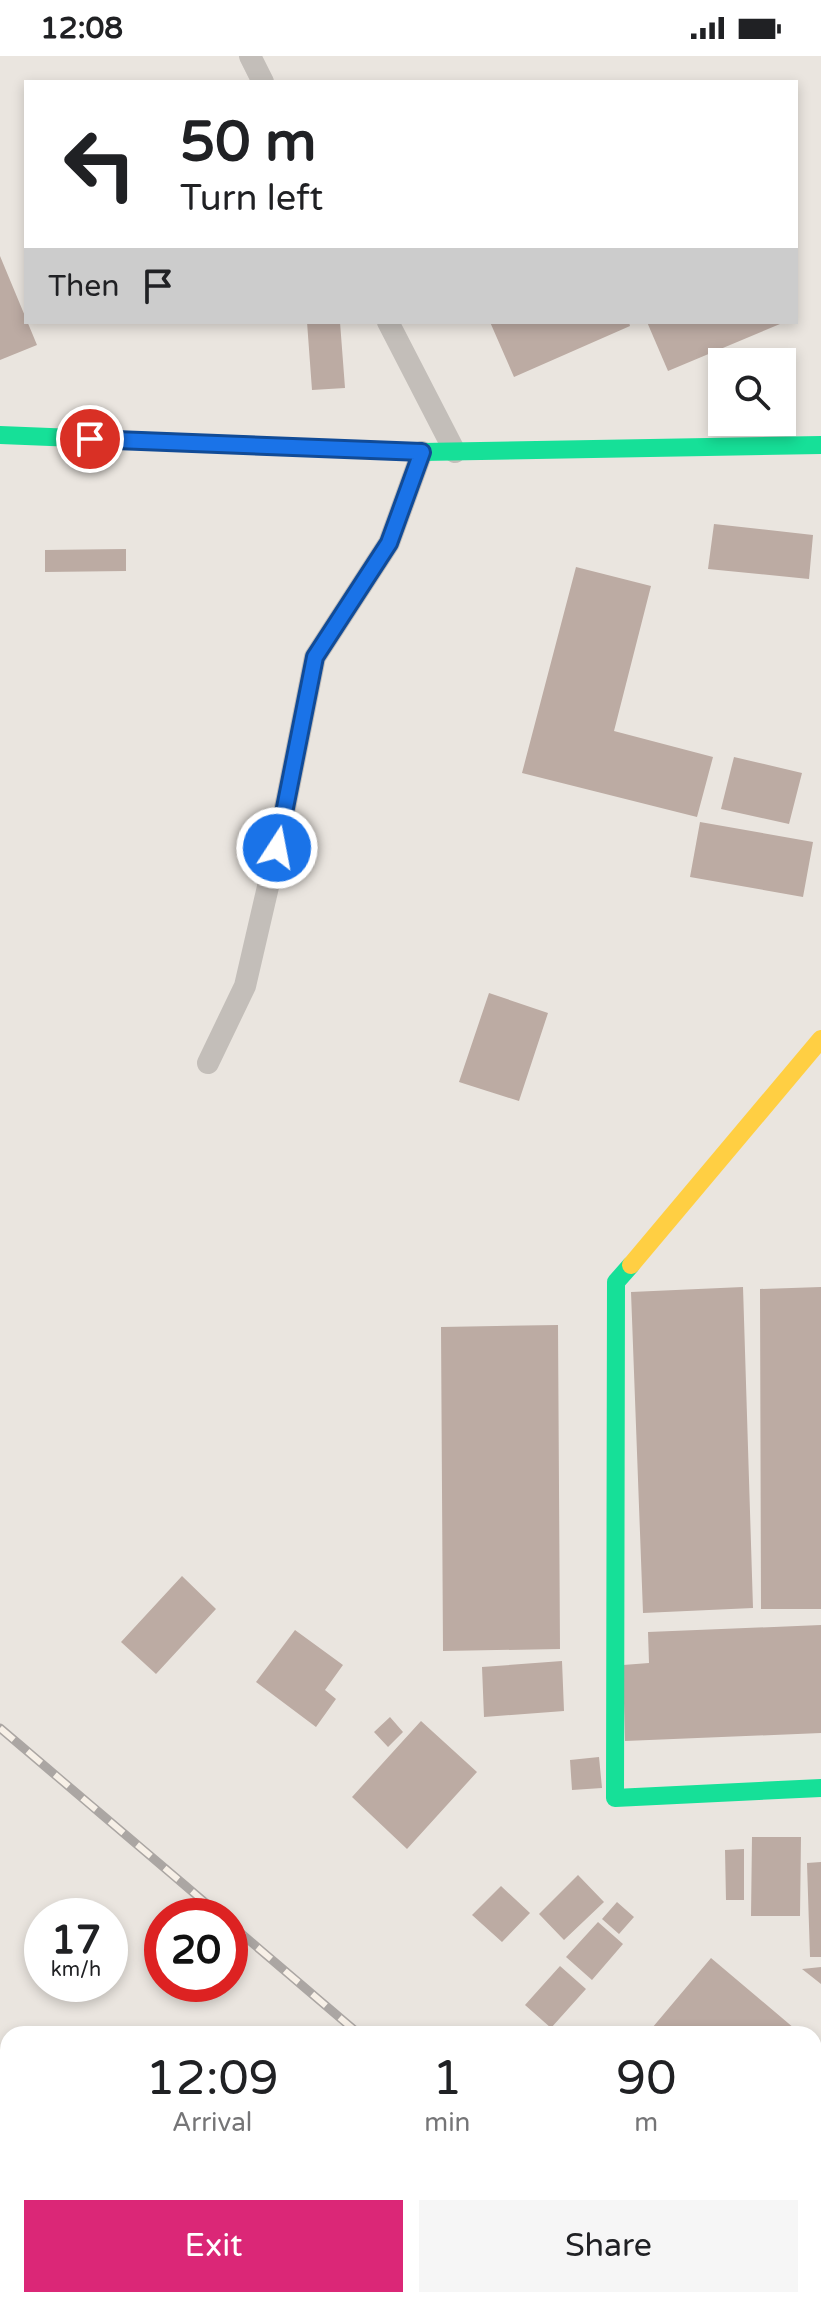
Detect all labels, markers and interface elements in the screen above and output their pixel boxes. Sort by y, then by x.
text: 12:08 [40,10,123,47]
text: 50 m [180,109,316,176]
icon: left [48,112,152,216]
text: Turn left [180,177,323,220]
icon: arrive [136,264,180,308]
text: Then [48,268,120,305]
map controls [708,348,796,436]
button: search [708,348,796,436]
pin [56,405,124,473]
icon: arrive [68,417,112,461]
position arrow [235,806,319,890]
speed limit sign: 20 [144,1898,248,2002]
text: 17 [51,1916,101,1964]
text: km/h [51,1958,101,1982]
text: 12:09 [146,2050,279,2108]
text: 1 [432,2050,462,2108]
text: 90 [616,2050,676,2108]
text: Arrival [172,2107,252,2138]
text: min [424,2107,470,2138]
text: m [634,2107,658,2138]
button: Exit [24,2200,403,2292]
button: Share [419,2200,798,2292]

